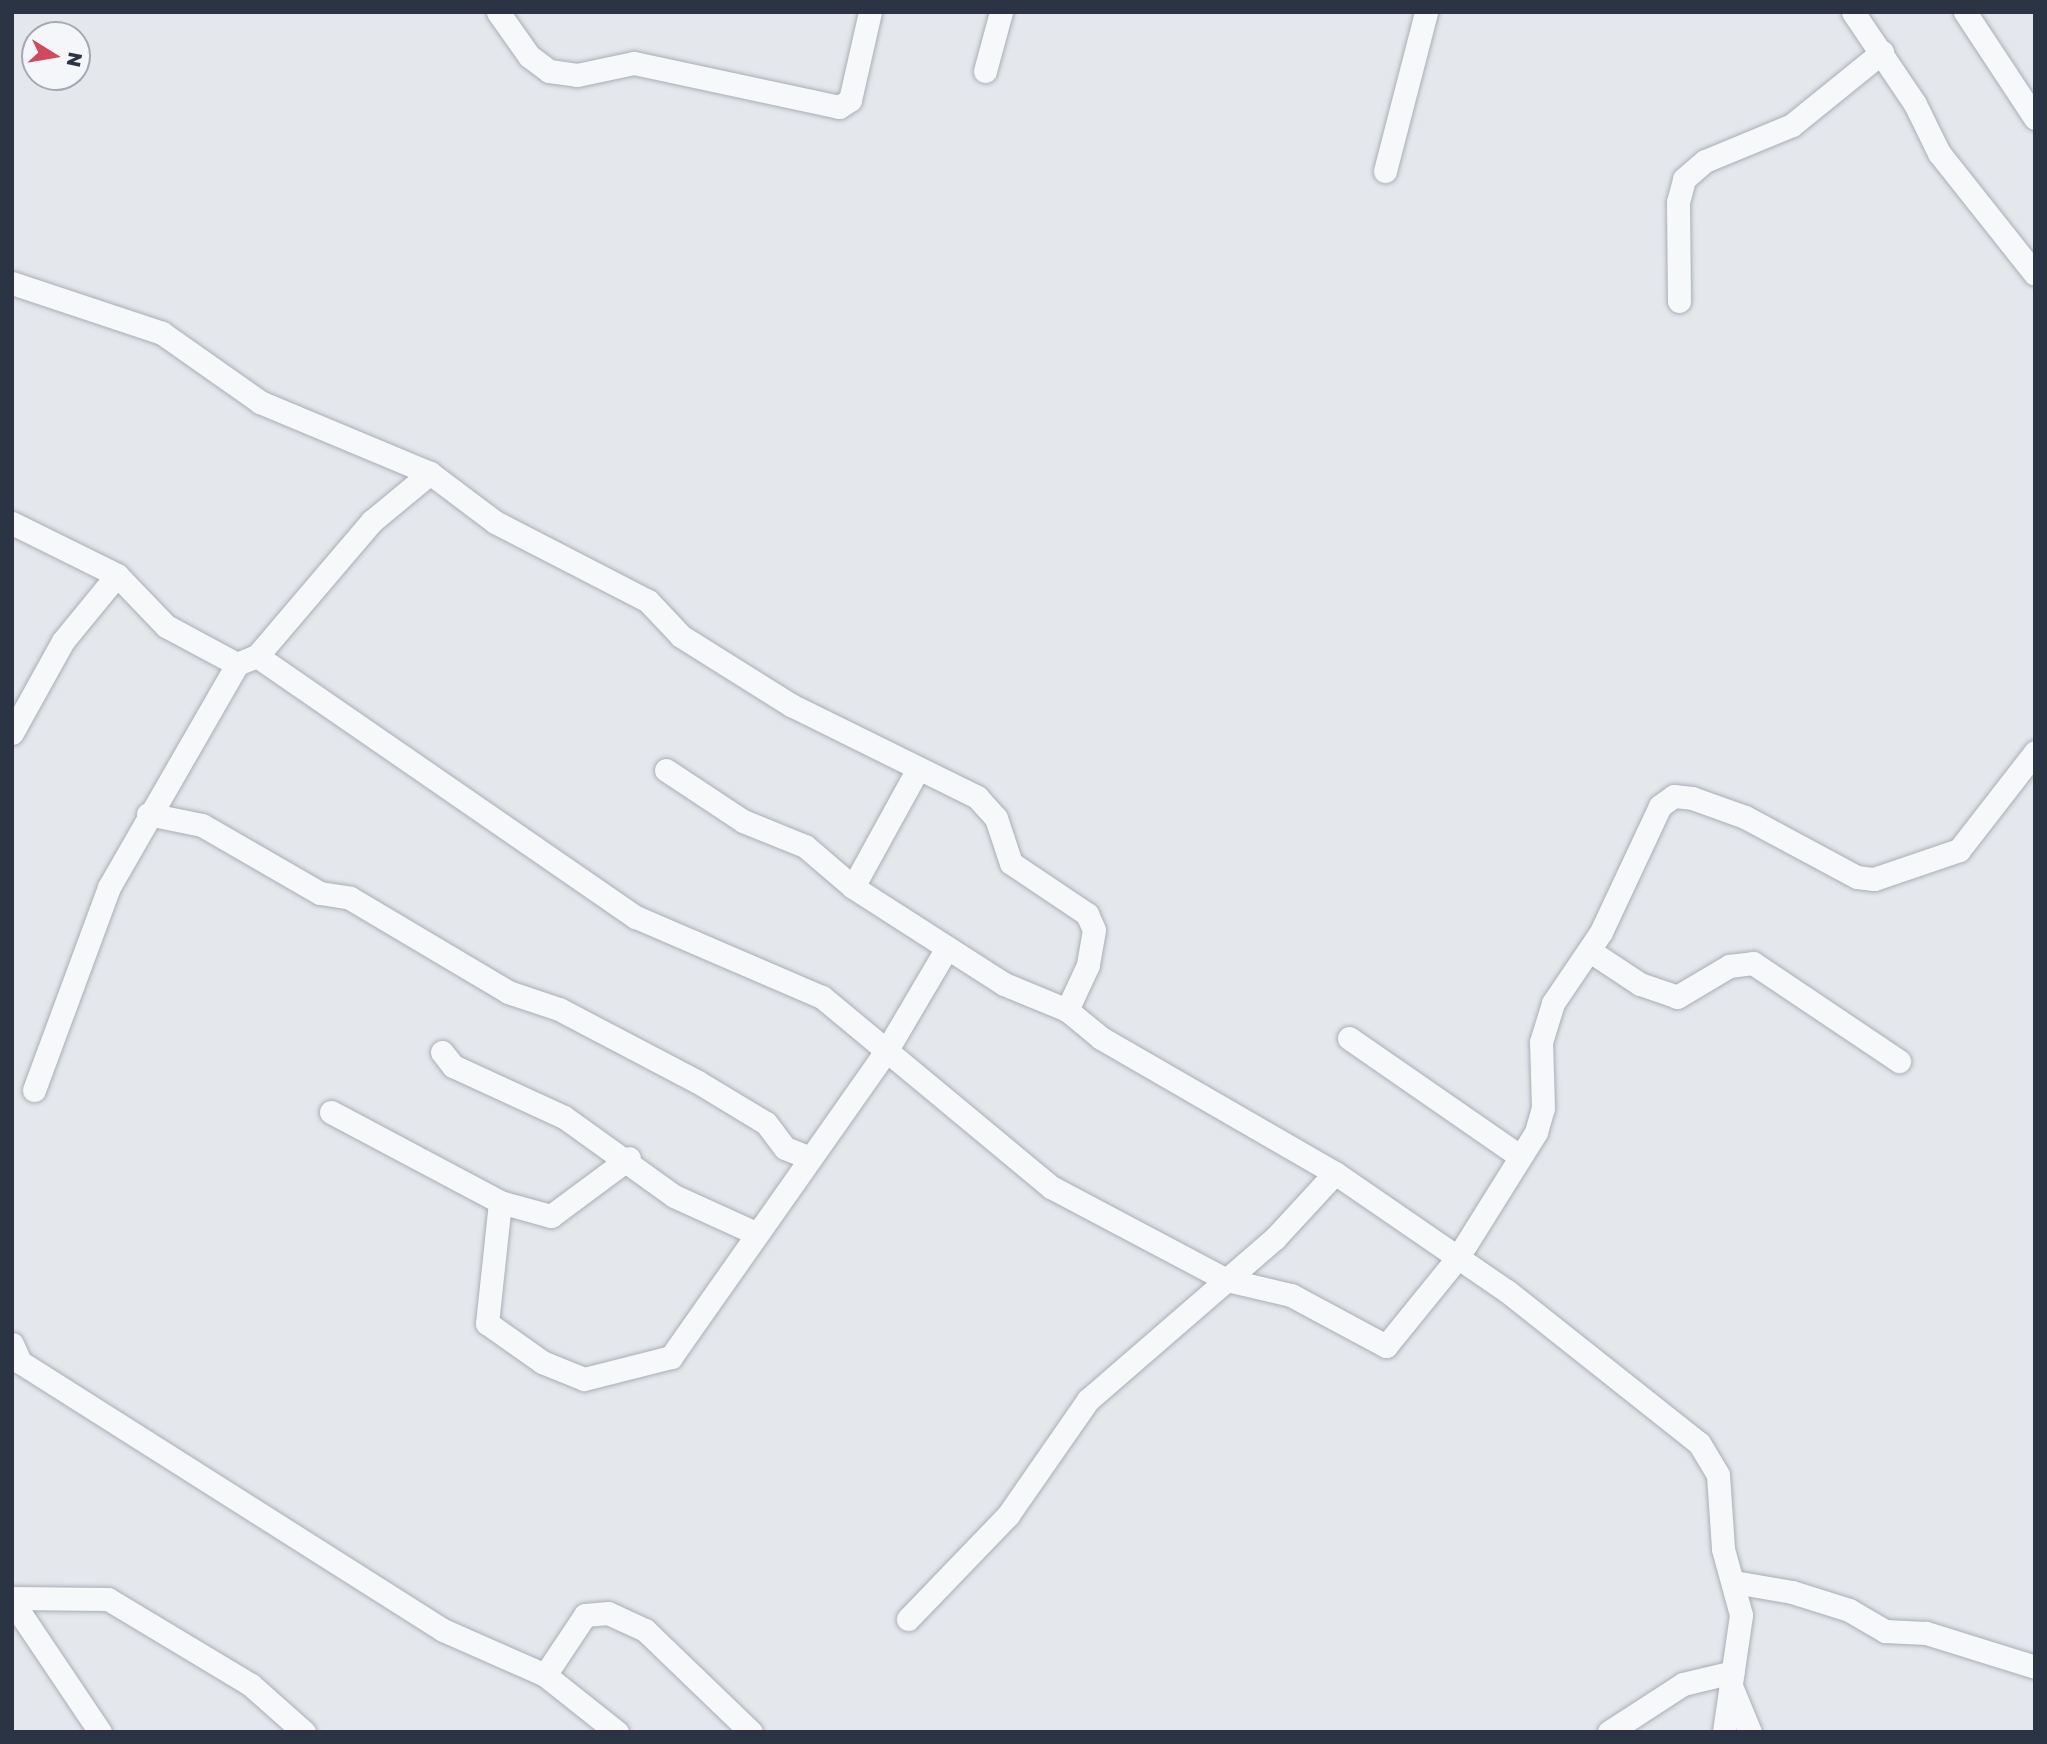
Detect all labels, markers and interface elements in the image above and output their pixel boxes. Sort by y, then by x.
north arrow [21,21,91,91]
text: N [62,50,88,69]

